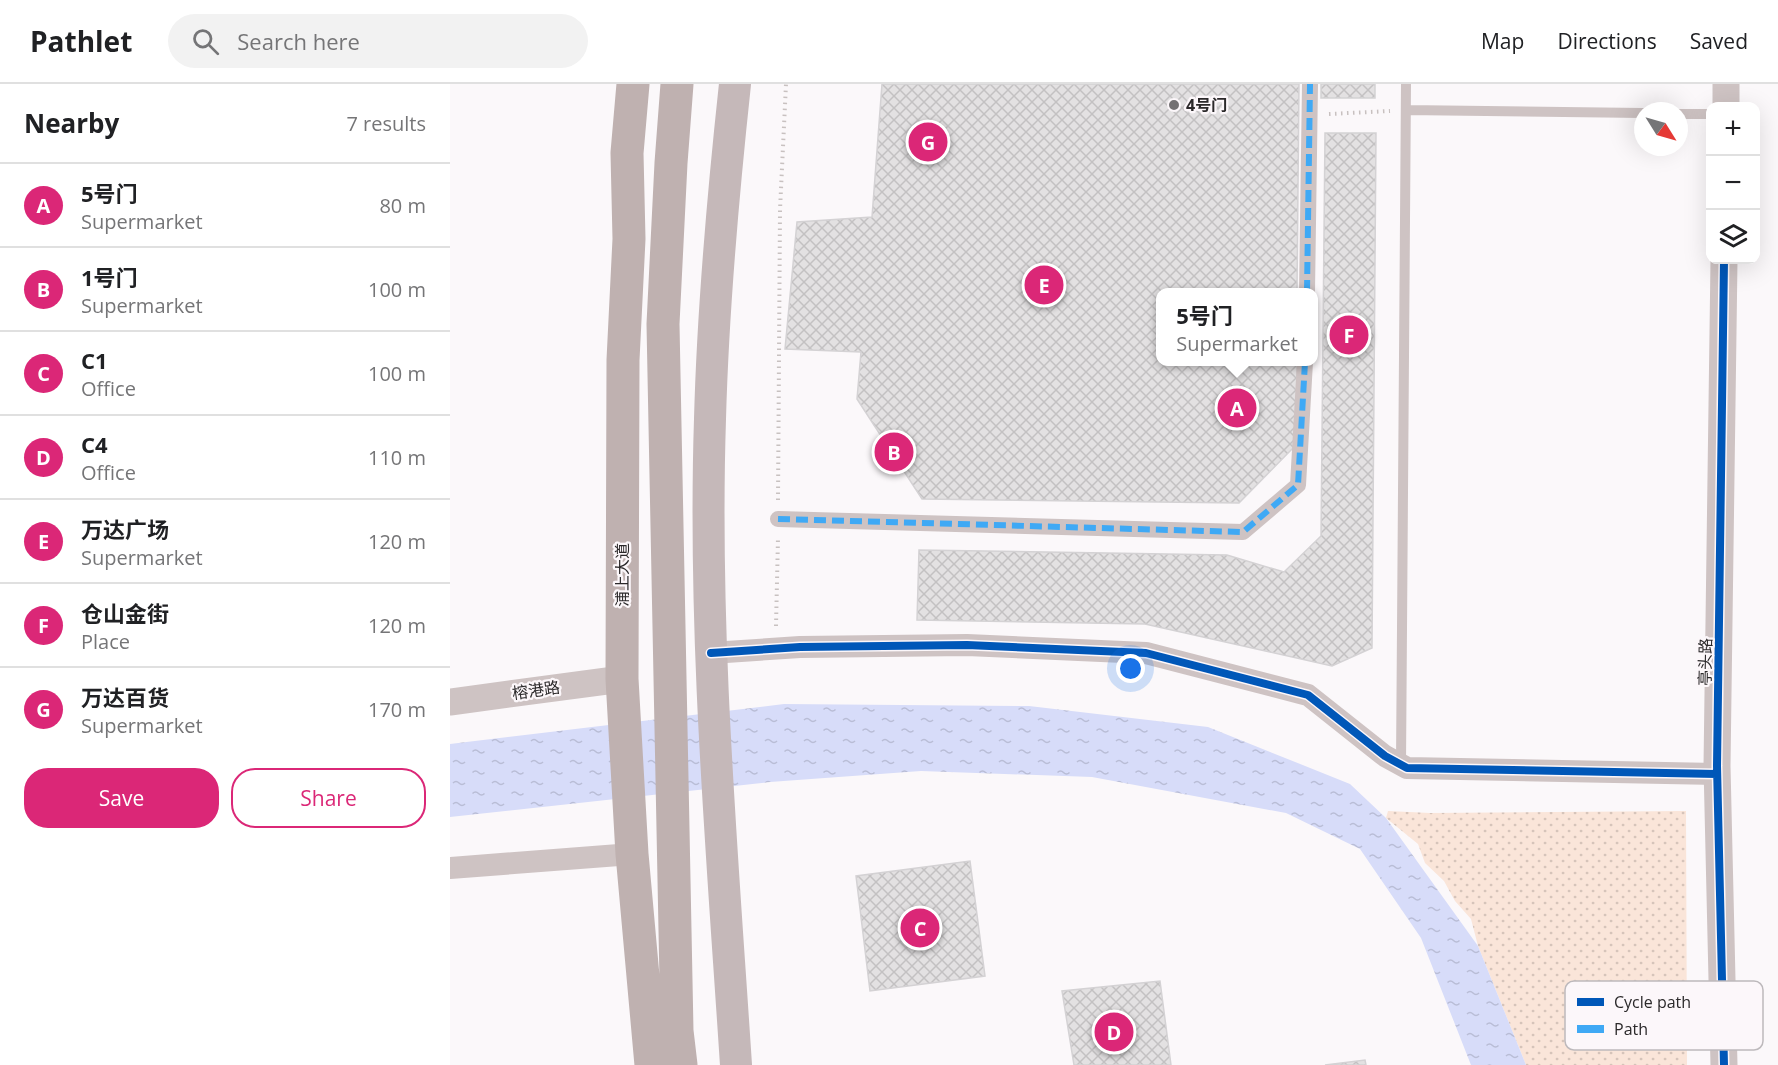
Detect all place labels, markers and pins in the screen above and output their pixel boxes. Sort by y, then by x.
place label: 4号门 [1186,94,1227,116]
marker: 4号门 [1167,98,1181,112]
pin: G [908,120,948,164]
pin: E [1024,262,1064,308]
pin: F [1330,312,1368,358]
pin: A [1218,386,1256,430]
pin: B [874,430,914,475]
pin: C [900,906,940,950]
pin: D [1094,1010,1134,1054]

